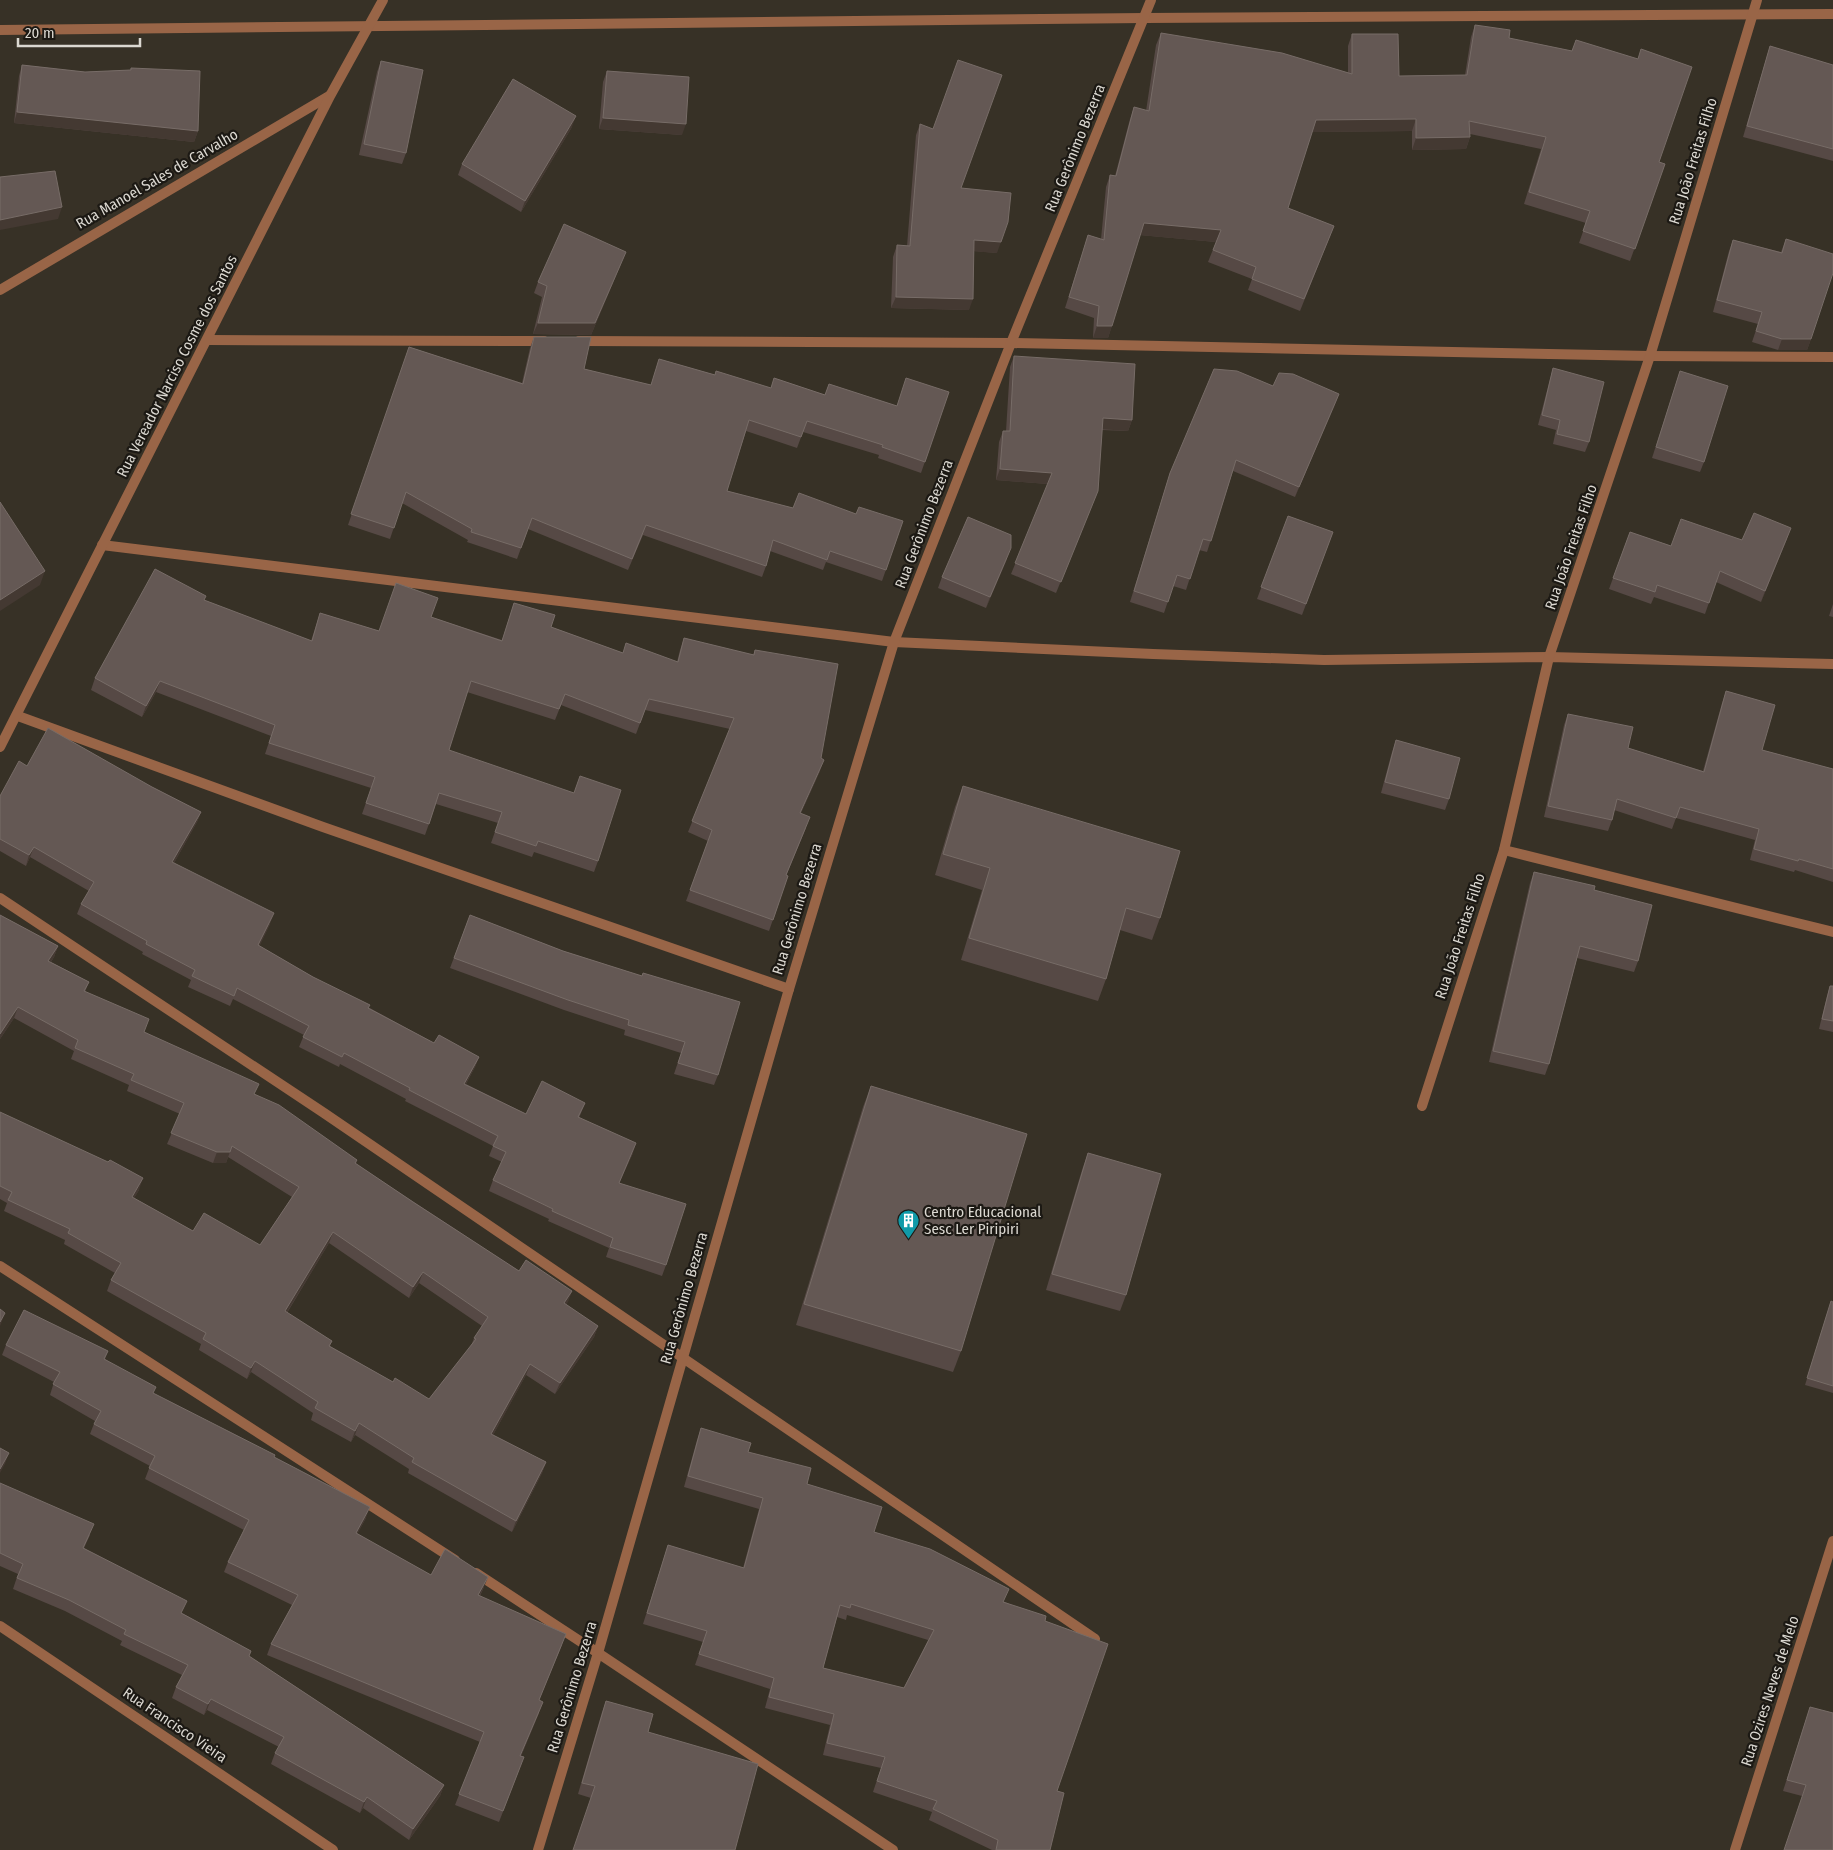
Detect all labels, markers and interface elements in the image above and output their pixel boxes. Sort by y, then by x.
scale bar [18,15,140,47]
text: 20 m [25,24,55,42]
street label: Rua Gerônimo Bezerra [1041,81,1109,215]
street label: Rua João Freitas Filho [1665,96,1721,226]
street label: Rua Manoel Sales de Carvalho [73,125,241,233]
street label: Rua Vereador Narciso Cosme dos Santos [113,252,241,480]
street label: Rua Gerônimo Bezerra [891,457,957,591]
street label: Rua João Freitas Filho [1541,482,1601,612]
street label: Rua Gerônimo Bezerra [768,841,826,977]
street label: Rua João Freitas Filho [1431,871,1489,1001]
place label: Centro Educacional Sesc Ler Piripiri [924,1203,1041,1238]
building icon: Centro Educacional Sesc Ler Piripiri [896,1209,920,1240]
street label: Rua Gerônimo Bezerra [657,1230,711,1366]
street label: Rua Ozires Neves de Melo [1737,1613,1803,1769]
street label: Rua Gerônimo Bezerra [543,1619,601,1755]
street label: Rua Francisco Vieira [119,1683,231,1767]

